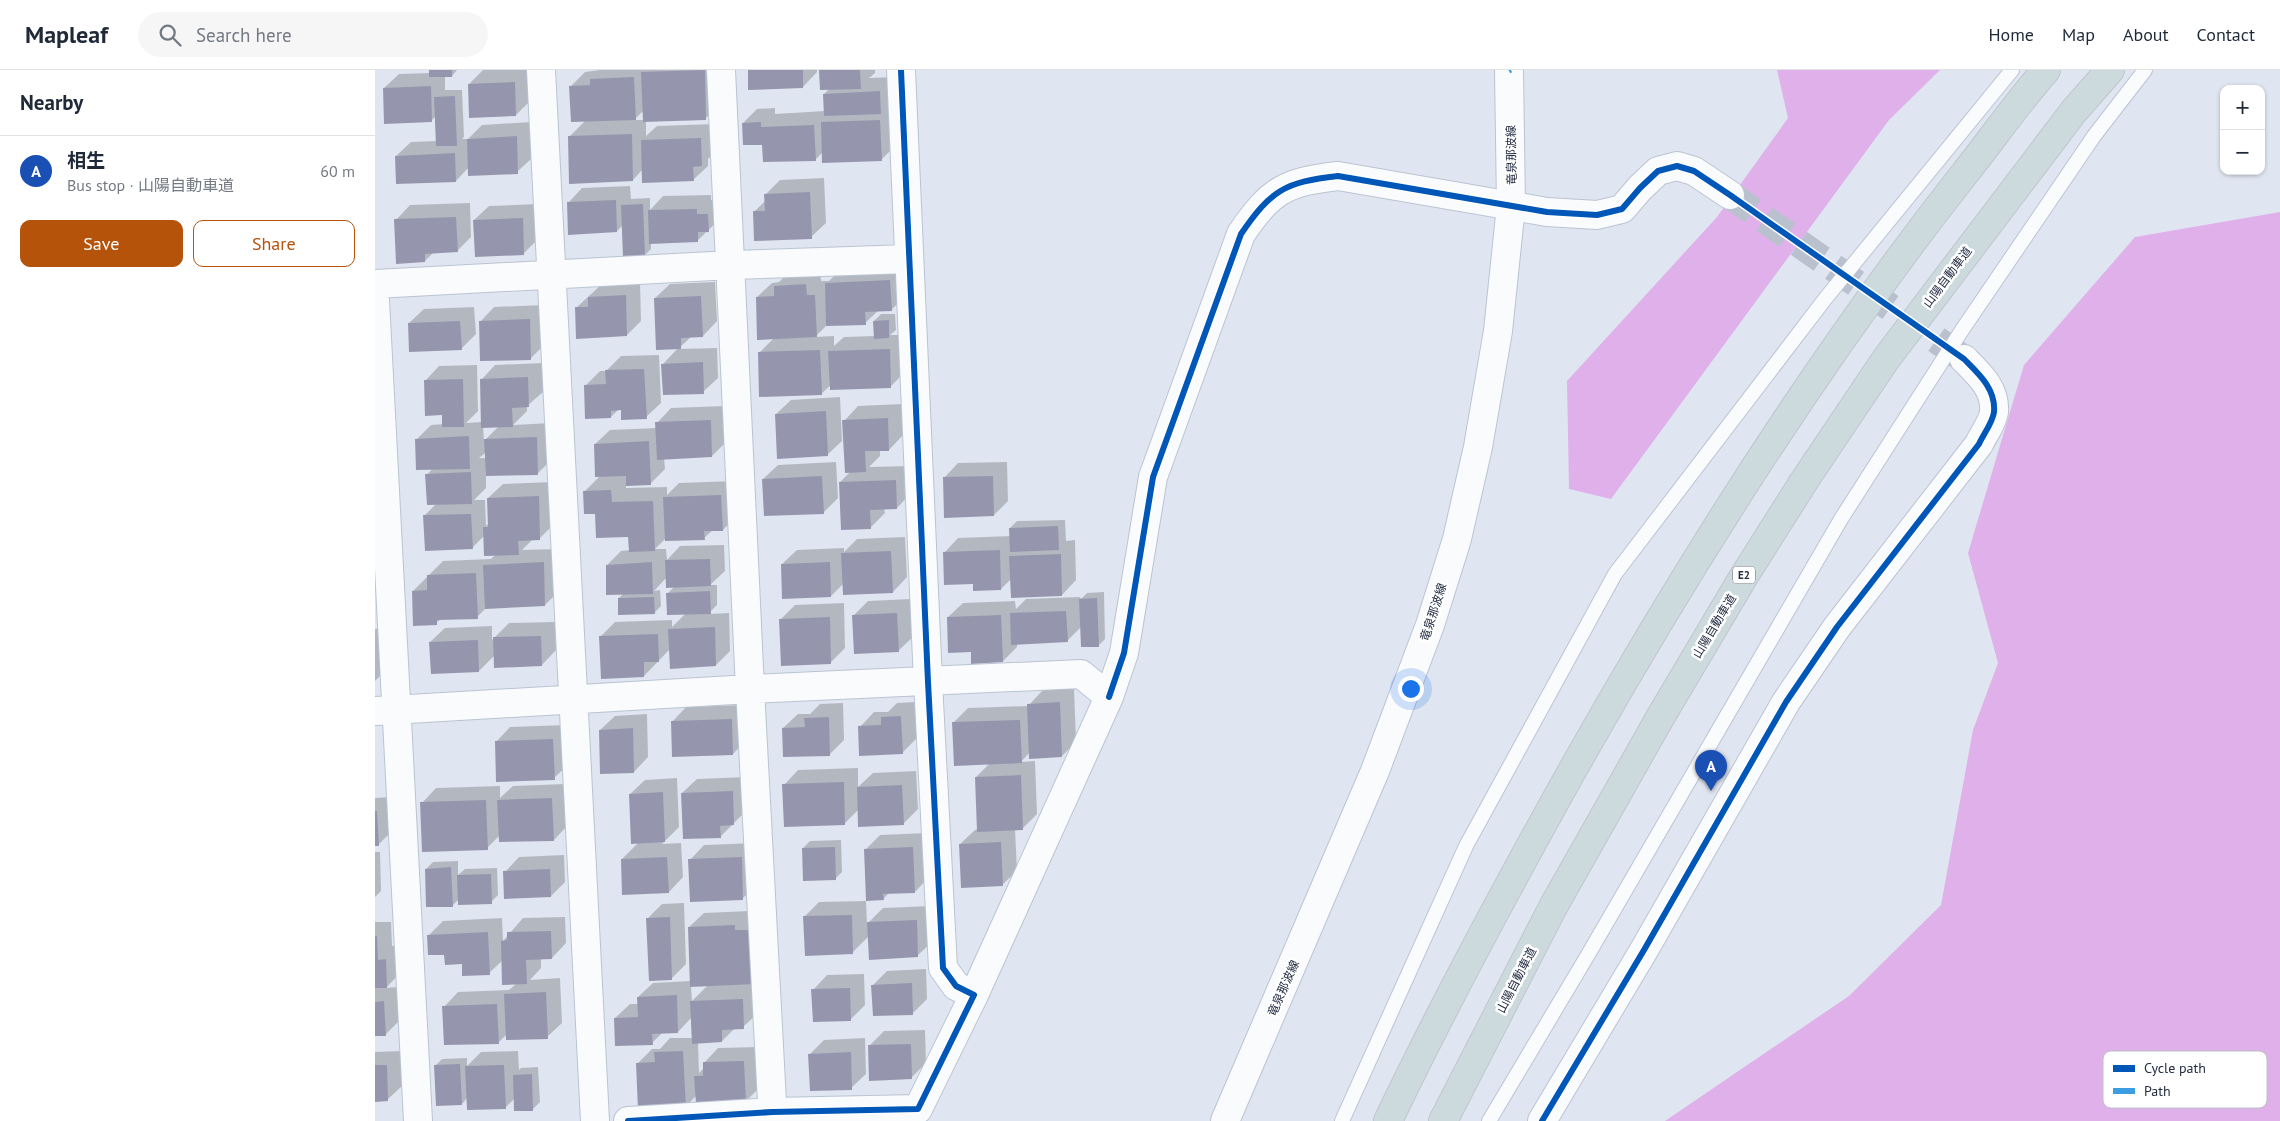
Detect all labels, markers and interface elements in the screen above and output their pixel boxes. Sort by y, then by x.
search box [138,12,488,57]
text: Mapleaf [25,19,108,50]
icon: search [156,21,184,49]
text: Search here [196,23,292,47]
text: Home [1988,23,2034,46]
text: Map [2062,23,2095,46]
text: About [2123,23,2169,46]
text: Contact [2197,23,2255,46]
map controls [2220,85,2265,175]
button: + [2220,85,2265,130]
text: Nearby [20,89,83,116]
street label: 竜泉那波線 [1503,125,1519,185]
button: − [2220,130,2265,175]
text: 相生 [67,148,105,172]
text: A [31,161,41,181]
text: 60 m [320,161,355,181]
text: Bus stop · 山陽自動車道 [67,175,234,195]
button: Save [20,220,183,267]
button: Share [193,220,355,267]
street label: 山陽自動車道 [1919,244,1975,310]
road number: E2 [1733,566,1755,584]
street label: 竜泉那波線 [1417,581,1449,643]
street label: 山陽自動車道 [1689,591,1739,661]
your location [1398,676,1424,702]
pin: A [1695,750,1727,791]
street label: 山陽自動車道 [1493,945,1539,1015]
street label: 竜泉那波線 [1264,958,1302,1018]
legend [2103,1051,2267,1108]
text: Cycle path [2144,1059,2206,1077]
text: Path [2144,1082,2171,1100]

